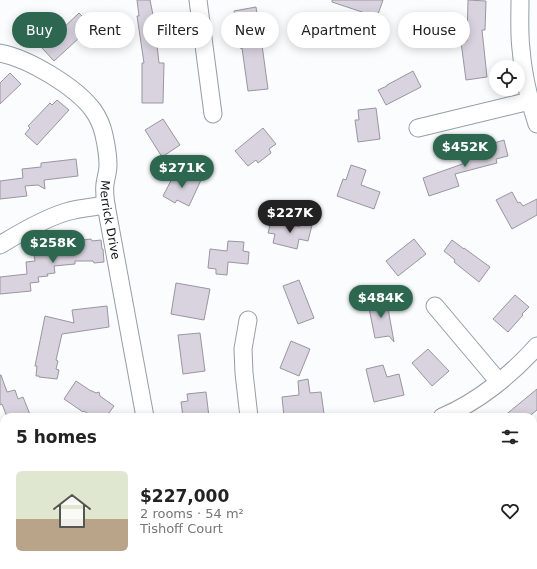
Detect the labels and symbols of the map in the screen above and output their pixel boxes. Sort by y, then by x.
pin: $452K [437,134,493,168]
pin: $271K [154,155,210,189]
street label: Merrick Drive [97,179,123,261]
pin: $227K [262,200,318,234]
pin: $258K [25,230,81,264]
pin: $484K [353,285,409,319]

